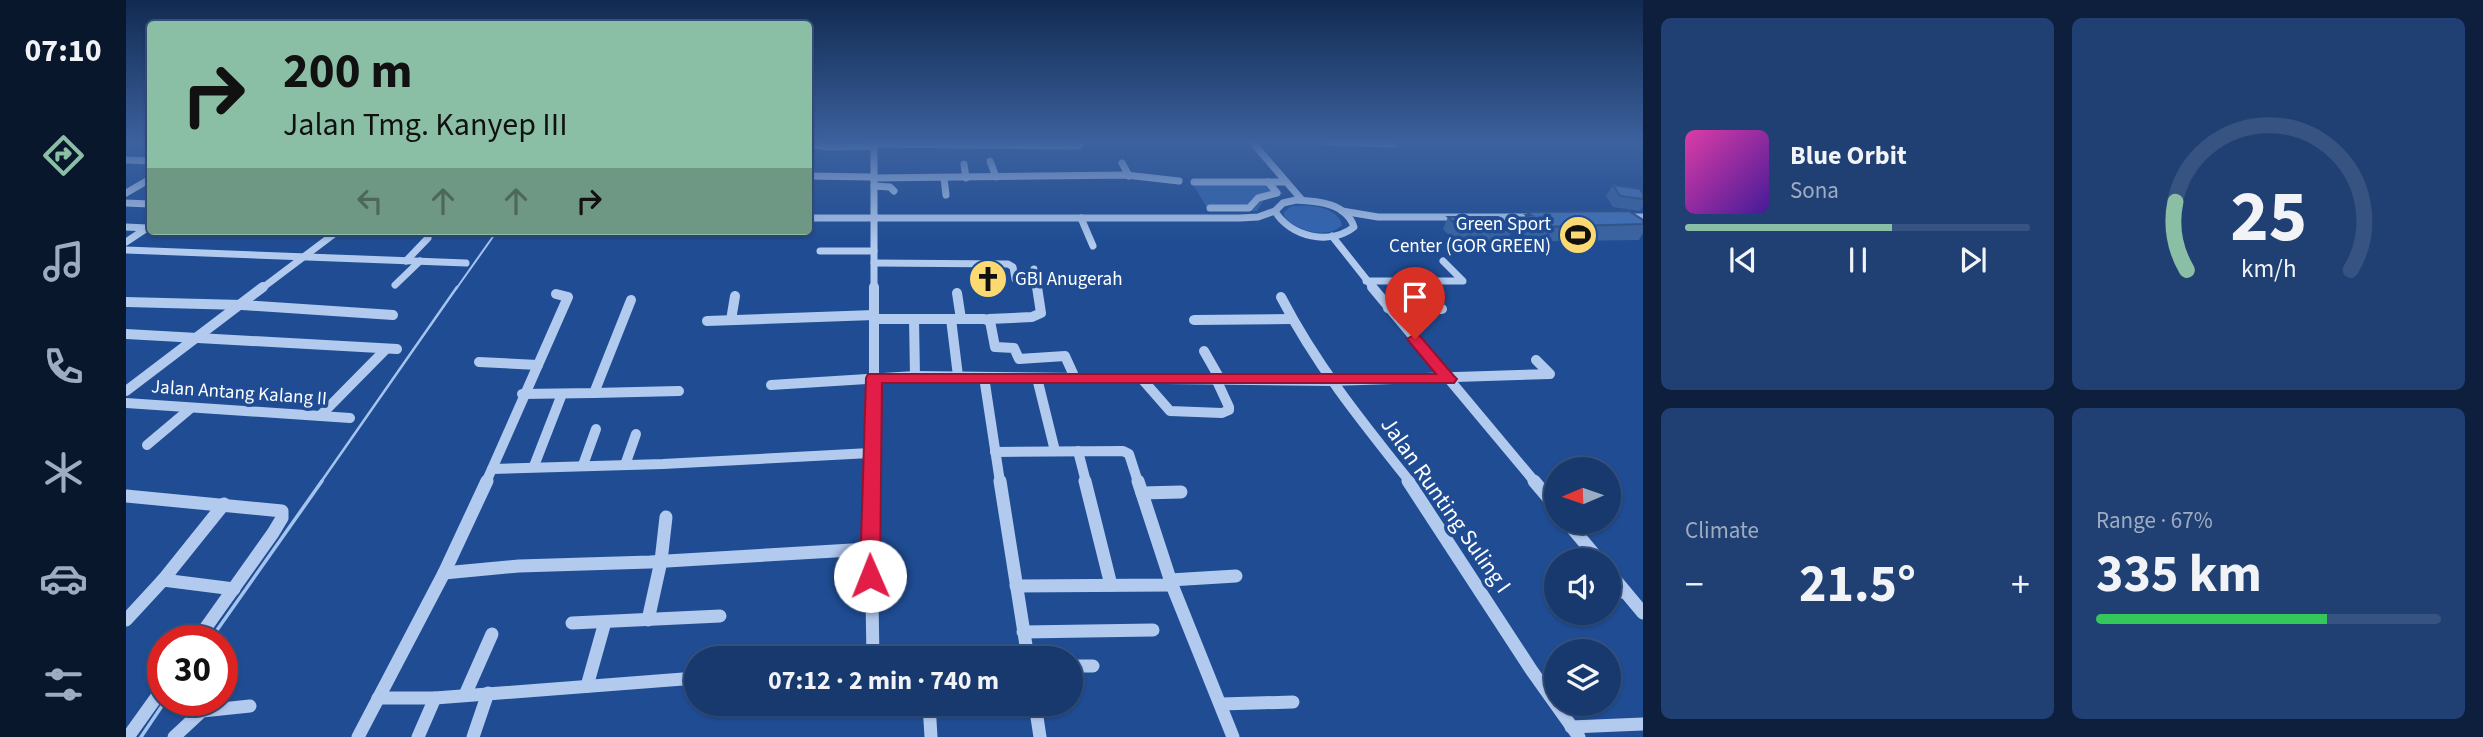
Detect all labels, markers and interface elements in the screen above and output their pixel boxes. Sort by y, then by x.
text: 07:10 [24,28,102,74]
text: 200 m [283,37,412,107]
icon: right [168,49,259,140]
text: Jalan Tmg. Kanyep III [283,102,568,148]
icon: directions [39,131,88,180]
text: Blue Orbit [1790,137,1907,174]
text: 25 [2230,166,2307,270]
text: Sona [1790,174,1839,207]
icon: left [351,182,389,220]
icon: ahead [424,182,462,220]
icon: ahead [497,182,535,220]
icon: right [570,182,608,220]
place label: Green Sport Center (GOR GREEN) [1389,211,1552,260]
sports icon: Green Sport Center (GOR GREEN) [1557,214,1599,256]
icon: music [39,237,88,286]
icon: previous [1724,241,1762,279]
icon: pause [1839,241,1877,279]
icon: next [1954,241,1992,279]
text: km/h [2241,251,2296,287]
church icon: GBI Anugerah [967,258,1009,300]
place label: GBI Anugerah [1015,266,1123,293]
pin [1385,267,1445,339]
icon: arrive [1396,278,1434,316]
icon: phone [39,342,88,391]
street label: Jalan Antang Kalang II [150,373,328,413]
street label: Jalan Runting Suling I [1373,410,1519,600]
icon: climate [39,448,88,497]
north arrow [1544,457,1620,534]
map controls [1544,457,1621,716]
text: Range · 67% [2096,504,2213,537]
text: Climate [1685,514,1759,547]
text: 335 km [2096,538,2262,612]
position arrow [833,539,907,613]
button: sound [1544,548,1621,625]
text: 21.5° [1799,548,1916,622]
icon: car [39,554,88,603]
text: − [1685,558,1704,612]
text: + [2011,558,2030,612]
speed limit sign: 30 [147,625,238,716]
button: layers [1544,639,1621,716]
icon: filters [39,660,88,709]
text: 07:12 · 2 min · 740 m [768,662,999,699]

